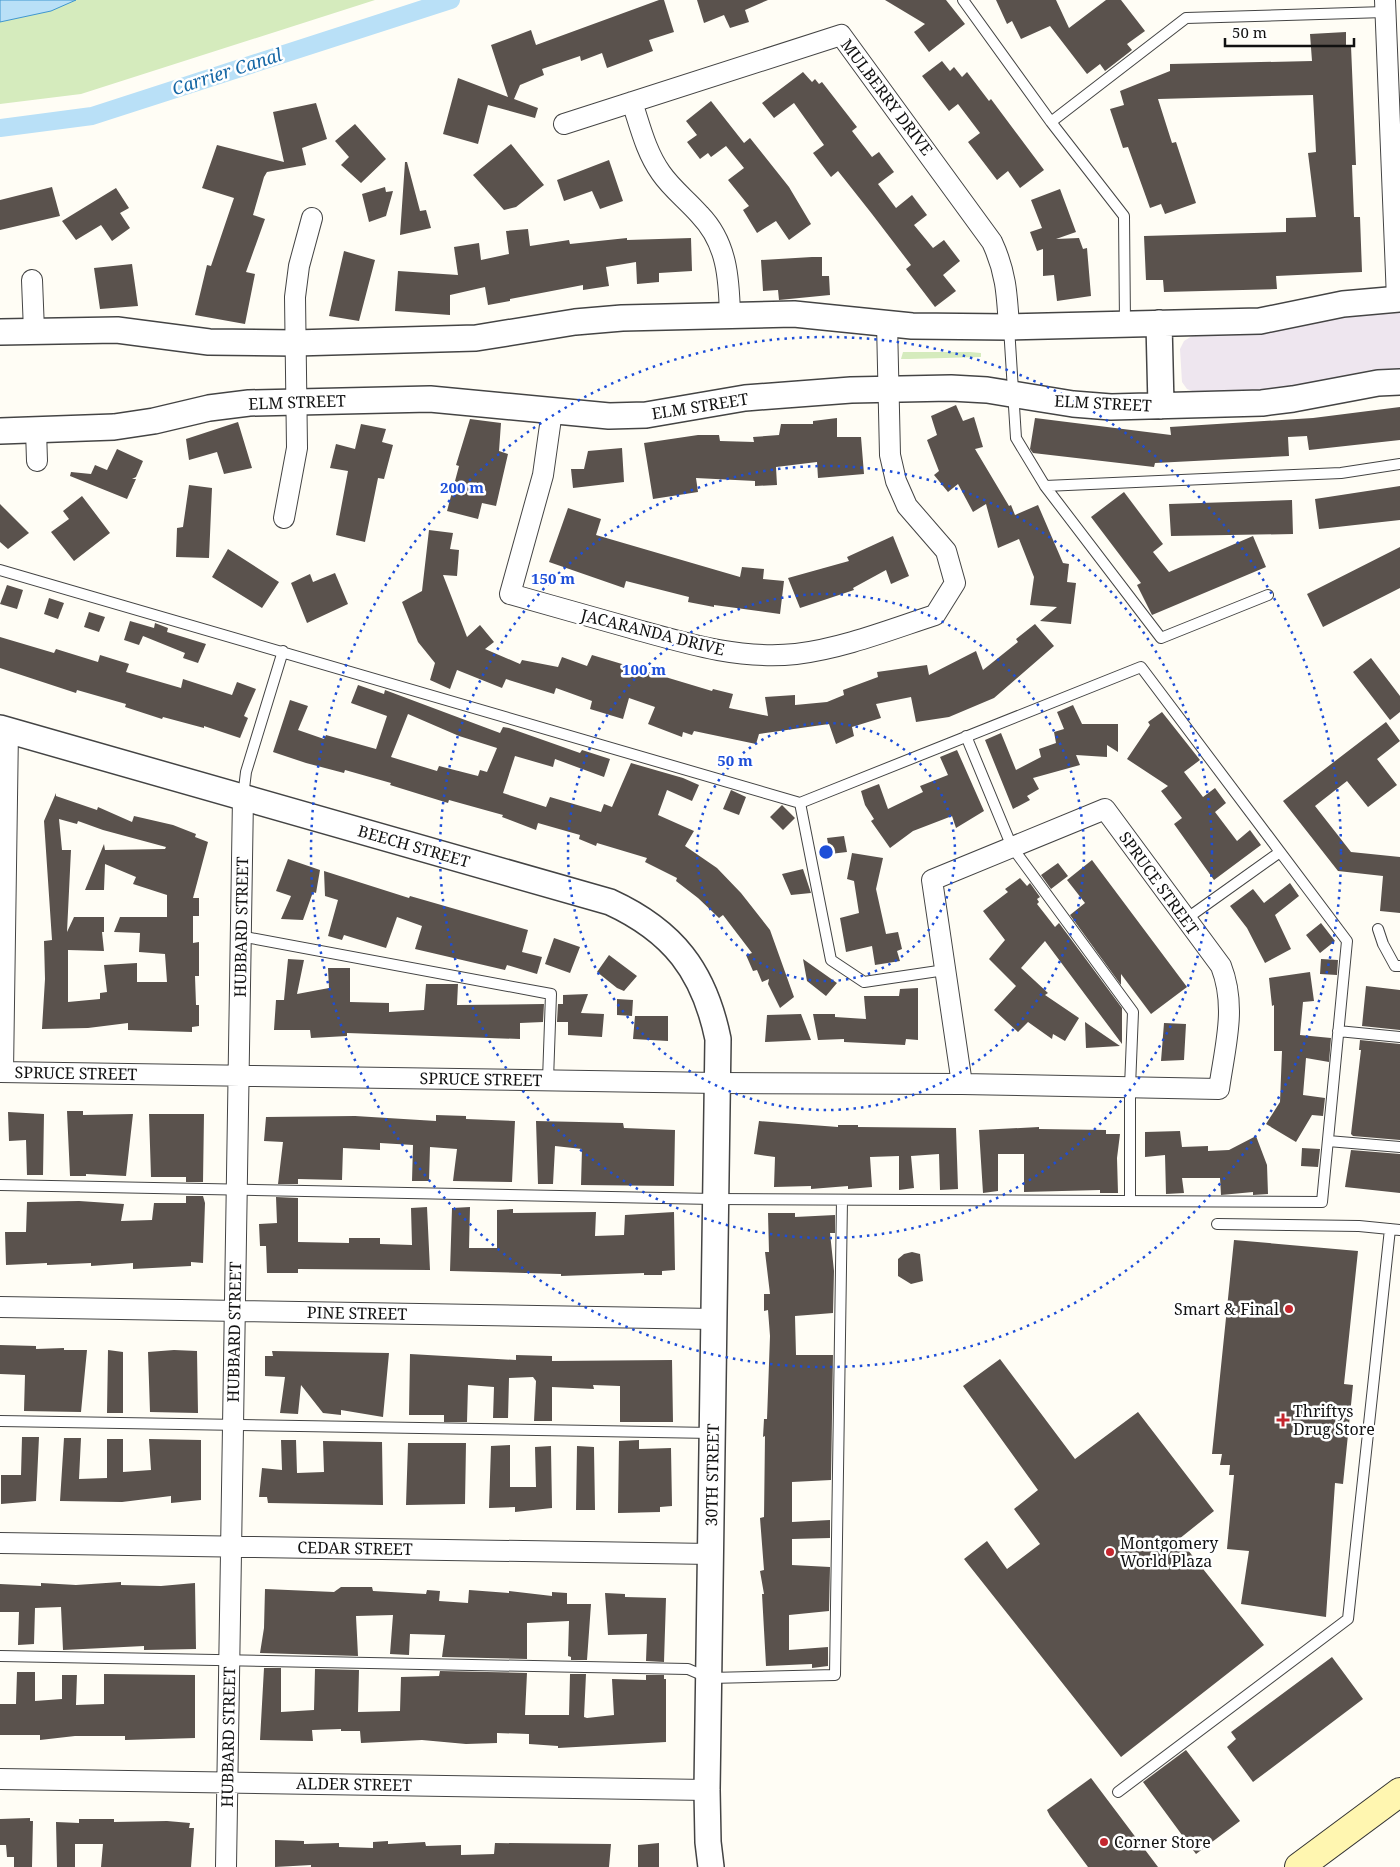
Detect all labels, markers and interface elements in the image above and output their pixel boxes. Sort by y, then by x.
scale bar [1225,15,1354,47]
text: 50 m [1232,22,1267,42]
street label: MULBERRY DRIVE [836,34,938,160]
water label: Carrier Canal [169,42,285,100]
street label: ELM STREET [650,387,750,424]
street label: ELM STREET [248,389,346,415]
street label: ELM STREET [1054,389,1152,417]
text: 200 m [440,477,484,497]
text: 150 m [531,568,575,588]
street label: JACARANDA DRIVE [578,603,727,660]
text: 100 m [622,659,666,679]
text: 50 m [717,750,753,770]
street label: BEECH STREET [355,820,473,873]
street label: SPRUCE STREET [1114,827,1204,939]
centre of rings [817,843,835,861]
street label: HUBBARD STREET [229,856,253,998]
street label: SPRUCE STREET [15,1061,138,1085]
street label: SPRUCE STREET [420,1067,543,1091]
street label: HUBBARD STREET [222,1261,246,1403]
place label: Smart & Final [1174,1298,1279,1320]
street label: PINE STREET [307,1301,408,1325]
marker: Smart & Final [1283,1303,1295,1315]
place label: Thriftys Drug Store [1293,1400,1375,1440]
marker: Thriftys Drug Store [1277,1414,1289,1426]
street label: 30TH STREET [700,1423,724,1527]
place label: Montgomery World Plaza [1120,1532,1219,1572]
street label: CEDAR STREET [297,1536,413,1560]
marker: Montgomery World Plaza [1104,1546,1116,1558]
street label: HUBBARD STREET [216,1666,240,1808]
street label: ALDER STREET [296,1772,412,1796]
place label: Corner Store [1114,1831,1211,1853]
marker: Corner Store [1098,1836,1110,1848]

